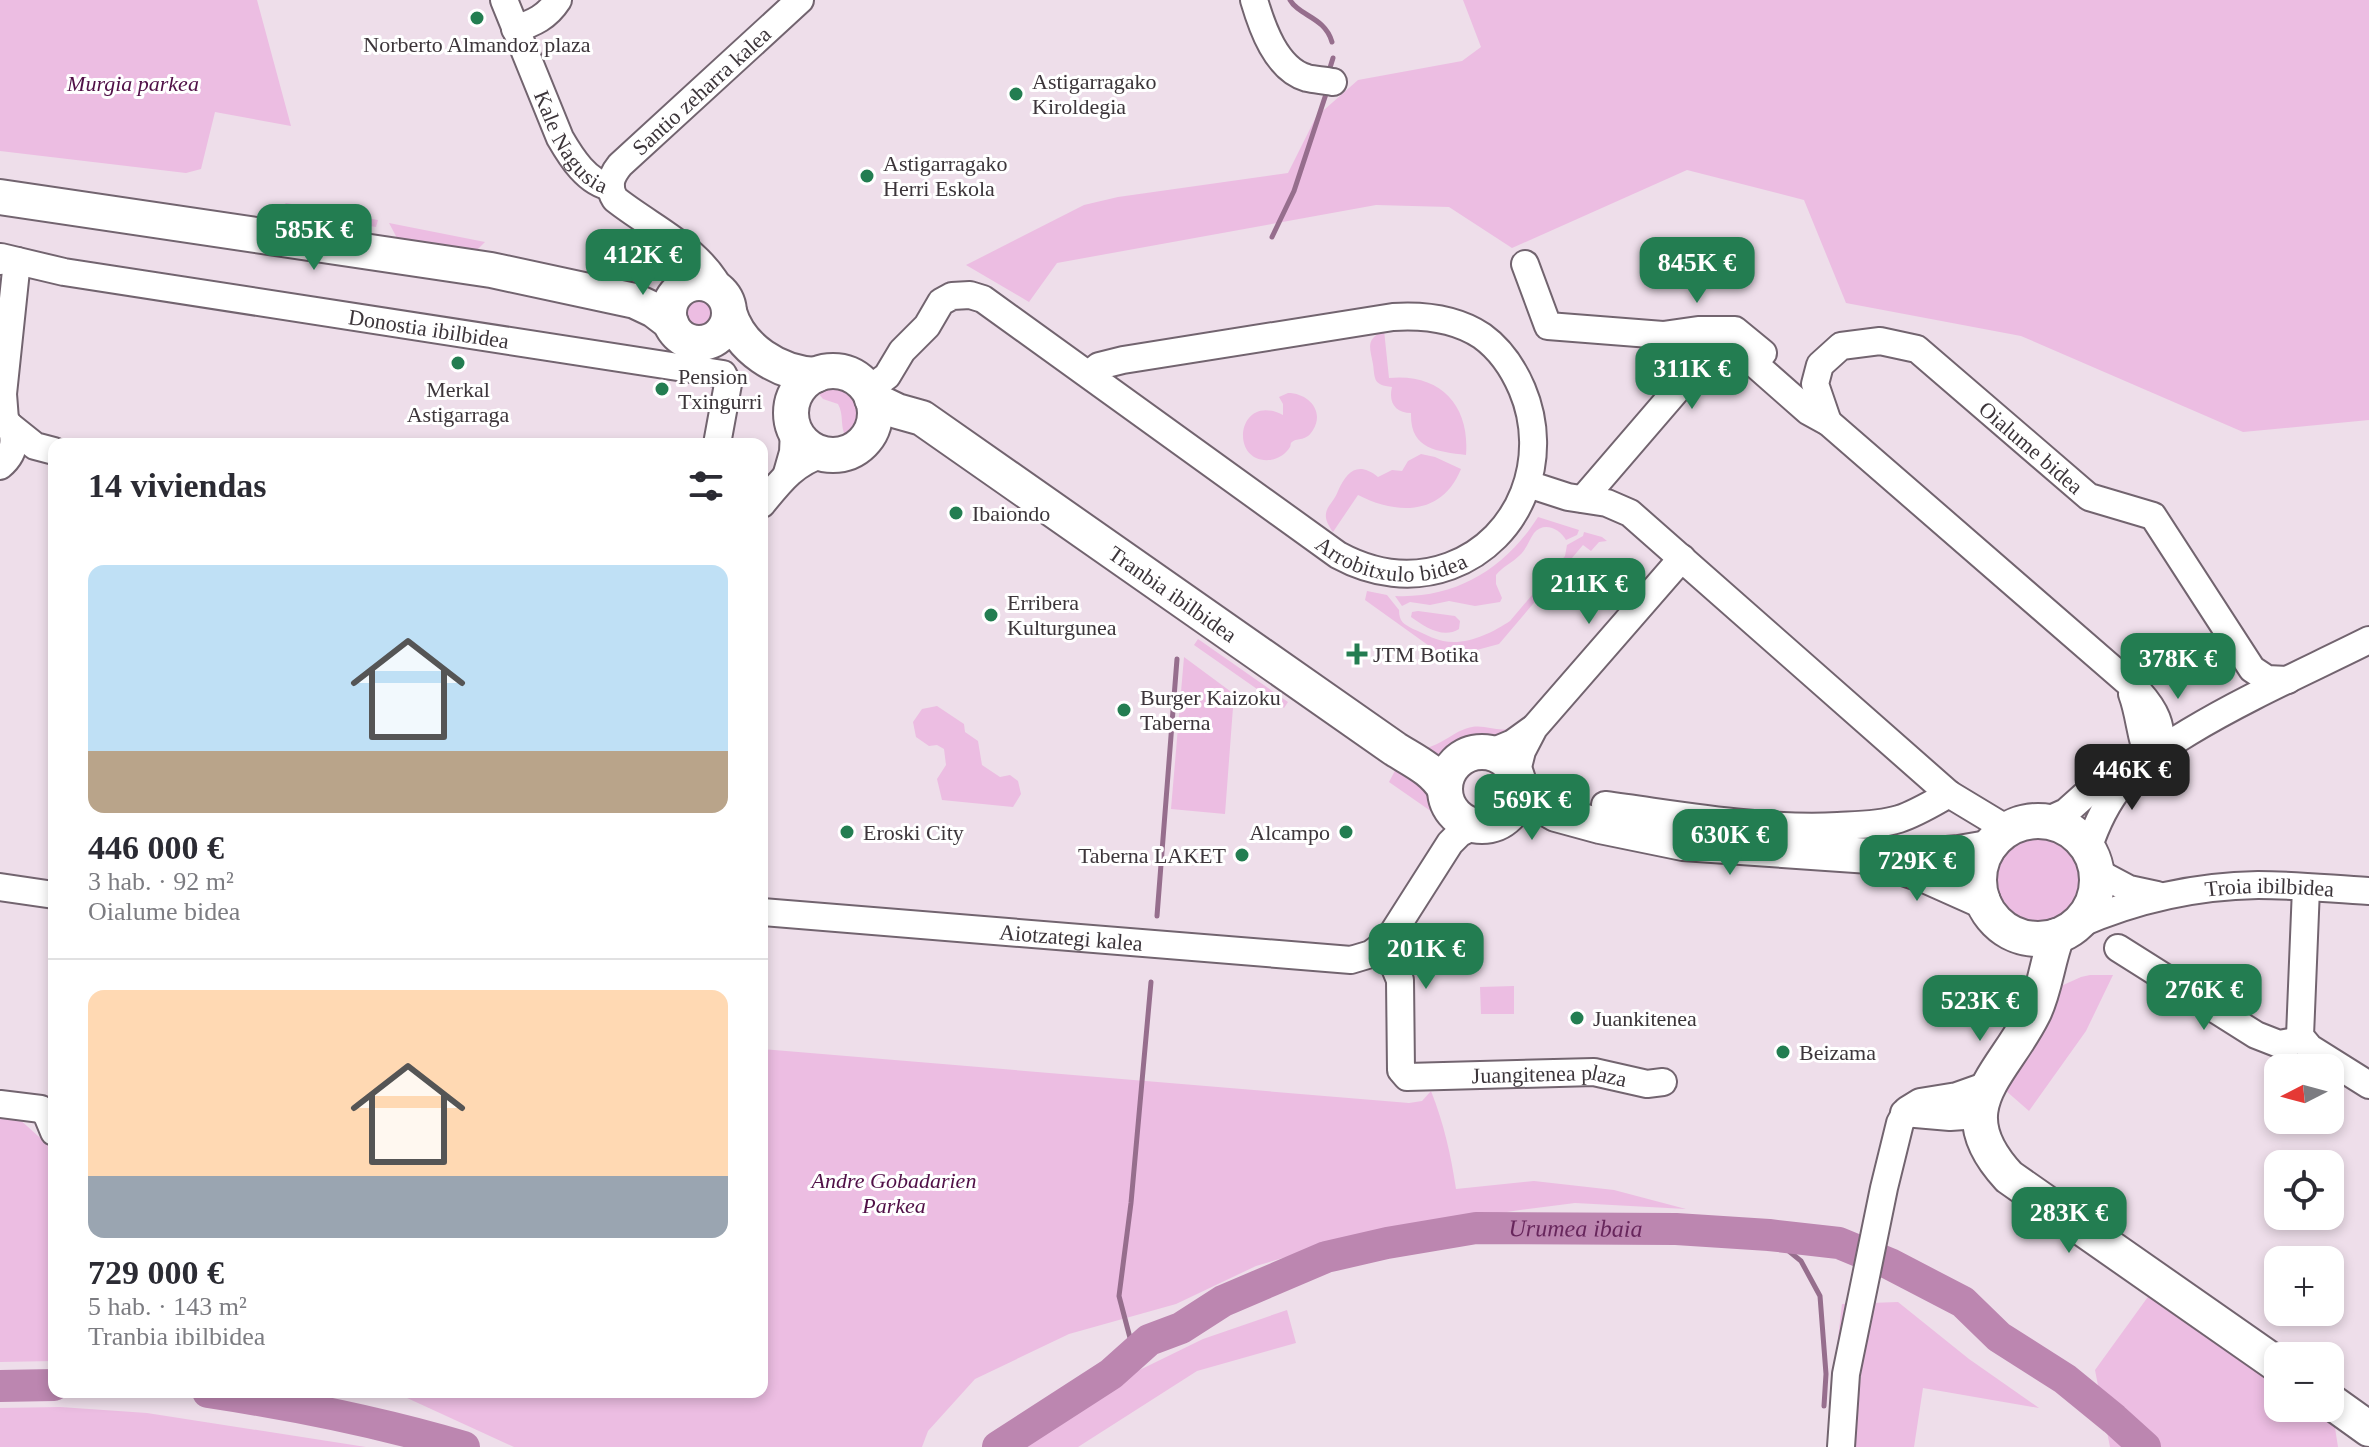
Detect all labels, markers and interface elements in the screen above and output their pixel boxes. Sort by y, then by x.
marker: Norberto Almandoz plaza [468,9,486,27]
street label: Santio zeharra kalea [627,21,776,160]
place label: Norberto Almandoz plaza [363,32,591,57]
place label: Astigarragako Kiroldegia [1032,69,1157,119]
park label: Murgia parkea [66,71,199,96]
marker: Astigarragako Kiroldegia [1007,85,1025,103]
street label: Kale Nagusia [529,87,611,198]
place label: Astigarragako Herri Eskola [883,151,1008,201]
marker: Astigarragako Herri Eskola [858,167,876,185]
pin: 585K € [249,204,379,272]
text: 585K € [275,215,353,244]
pin: 412K € [578,229,708,297]
pin: 845K € [1632,237,1762,305]
text: 412K € [604,240,682,269]
text: 845K € [1658,248,1736,277]
street label: Donostia ibilbidea [347,304,511,354]
pin: 311K € [1627,343,1757,411]
marker: Merkal Astigarraga [449,354,467,372]
text: 311K € [1653,354,1731,383]
place label: Pension Txingurri [678,364,762,414]
place label: Merkal Astigarraga [407,377,510,427]
marker: Pension Txingurri [653,380,671,398]
street label: Oialume bidea [1974,396,2088,499]
icon: filters [684,464,728,508]
text: 14 viviendas [88,467,267,504]
place label: Ibaiondo [972,501,1050,526]
marker: Ibaiondo [947,504,965,522]
street label: Arrobitxulo bidea [1311,531,1471,587]
street label: Tranbia ibilbidea [1104,541,1242,647]
pin: 211K € [1524,558,1654,626]
text: 211K € [1550,569,1628,598]
place label: Erribera Kulturgunea [1007,590,1117,640]
marker: Erribera Kulturgunea [982,606,1000,624]
icon: home [336,617,480,761]
pin: 378K € [2113,633,2243,701]
place label: JTM Botika [1373,642,1479,667]
text: 378K € [2139,644,2217,673]
marker: JTM Botika [1348,645,1366,663]
place label: Burger Kaizoku Taberna [1140,685,1281,735]
marker: Burger Kaizoku Taberna [1115,701,1133,719]
pin: 446K € [2067,744,2197,812]
text: 446K € [2093,755,2171,784]
pin: 569K € [1467,774,1597,842]
text: 569K € [1493,785,1571,814]
pin: 630K € [1665,809,1795,877]
place label: Eroski City [863,820,964,845]
place label: Alcampo [1249,820,1330,845]
text: 630K € [1691,820,1769,849]
marker: Eroski City [838,823,856,841]
marker: Alcampo [1337,823,1355,841]
text: 446 000 € [88,829,224,866]
pin: 729K € [1852,835,1982,903]
place label: Taberna LAKET [1078,843,1227,868]
marker: Taberna LAKET [1233,846,1251,864]
text: 729K € [1878,846,1956,875]
text: 3 hab. · 92 m² [88,867,234,896]
street label: Troia ibilbidea [2203,873,2335,902]
text: Oialume bidea [88,897,240,926]
street label: Aiotzategi kalea [998,919,1144,956]
pin: 201K € [1361,923,1491,991]
text: 201K € [1387,934,1465,963]
pin: 276K € [2139,964,2269,1032]
pin: 523K € [1915,975,2045,1043]
text: 276K € [2165,975,2243,1004]
text: 523K € [1941,986,2019,1015]
place label: Juankitenea [1593,1006,1697,1031]
marker: Juankitenea [1568,1009,1586,1027]
place label: Beizama [1799,1040,1876,1065]
icon: home [336,1042,480,1186]
marker: Beizama [1774,1043,1792,1061]
north arrow [2264,1054,2344,1134]
map controls [2264,1054,2344,1422]
street label: Juangitenea plaza [1471,1060,1629,1092]
button: locate [2264,1150,2344,1230]
park label: Andre Gobadarien Parkea [810,1168,976,1218]
pin: 283K € [2004,1187,2134,1255]
text: 283K € [2030,1198,2108,1227]
water label: Urumea ibaia [1508,1215,1643,1242]
button: + [2264,1246,2344,1326]
text: 729 000 € [88,1254,224,1291]
text: 5 hab. · 143 m² [88,1292,247,1321]
text: Tranbia ibilbidea [88,1322,265,1351]
button: − [2264,1342,2344,1422]

